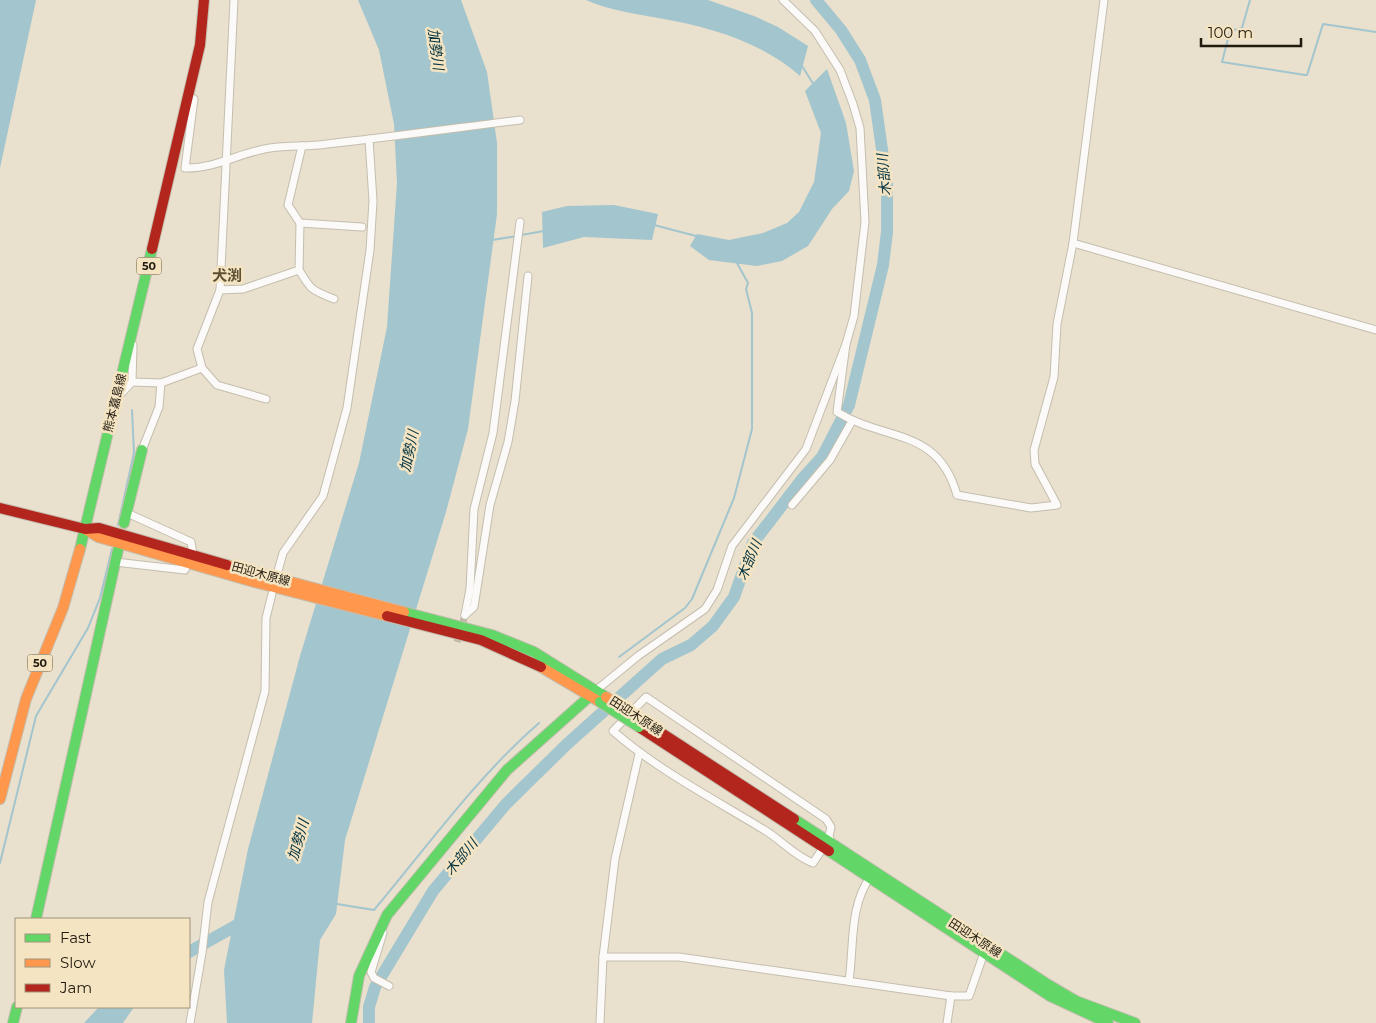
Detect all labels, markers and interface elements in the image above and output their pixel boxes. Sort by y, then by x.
scale bar [1201,15,1301,47]
text: 100 m [1208,23,1253,42]
water label: 加勢川 [424,27,448,73]
water label: 木部川 [873,151,895,197]
road number: 50 [136,258,162,274]
district label: 犬渕 [212,266,242,285]
street label: 熊本嘉島線 [100,372,129,434]
water label: 加勢川 [396,427,423,473]
water label: 木部川 [733,535,766,583]
street label: 田迎木原線 [230,559,292,589]
road number: 50 [28,654,52,671]
street label: 田迎木原線 [607,693,666,738]
water label: 加勢川 [284,815,313,863]
water label: 木部川 [441,834,483,879]
street label: 田迎木原線 [946,915,1005,960]
legend [15,918,190,1008]
text: Fast [60,928,91,947]
text: Slow [60,953,96,972]
text: Jam [59,978,92,997]

